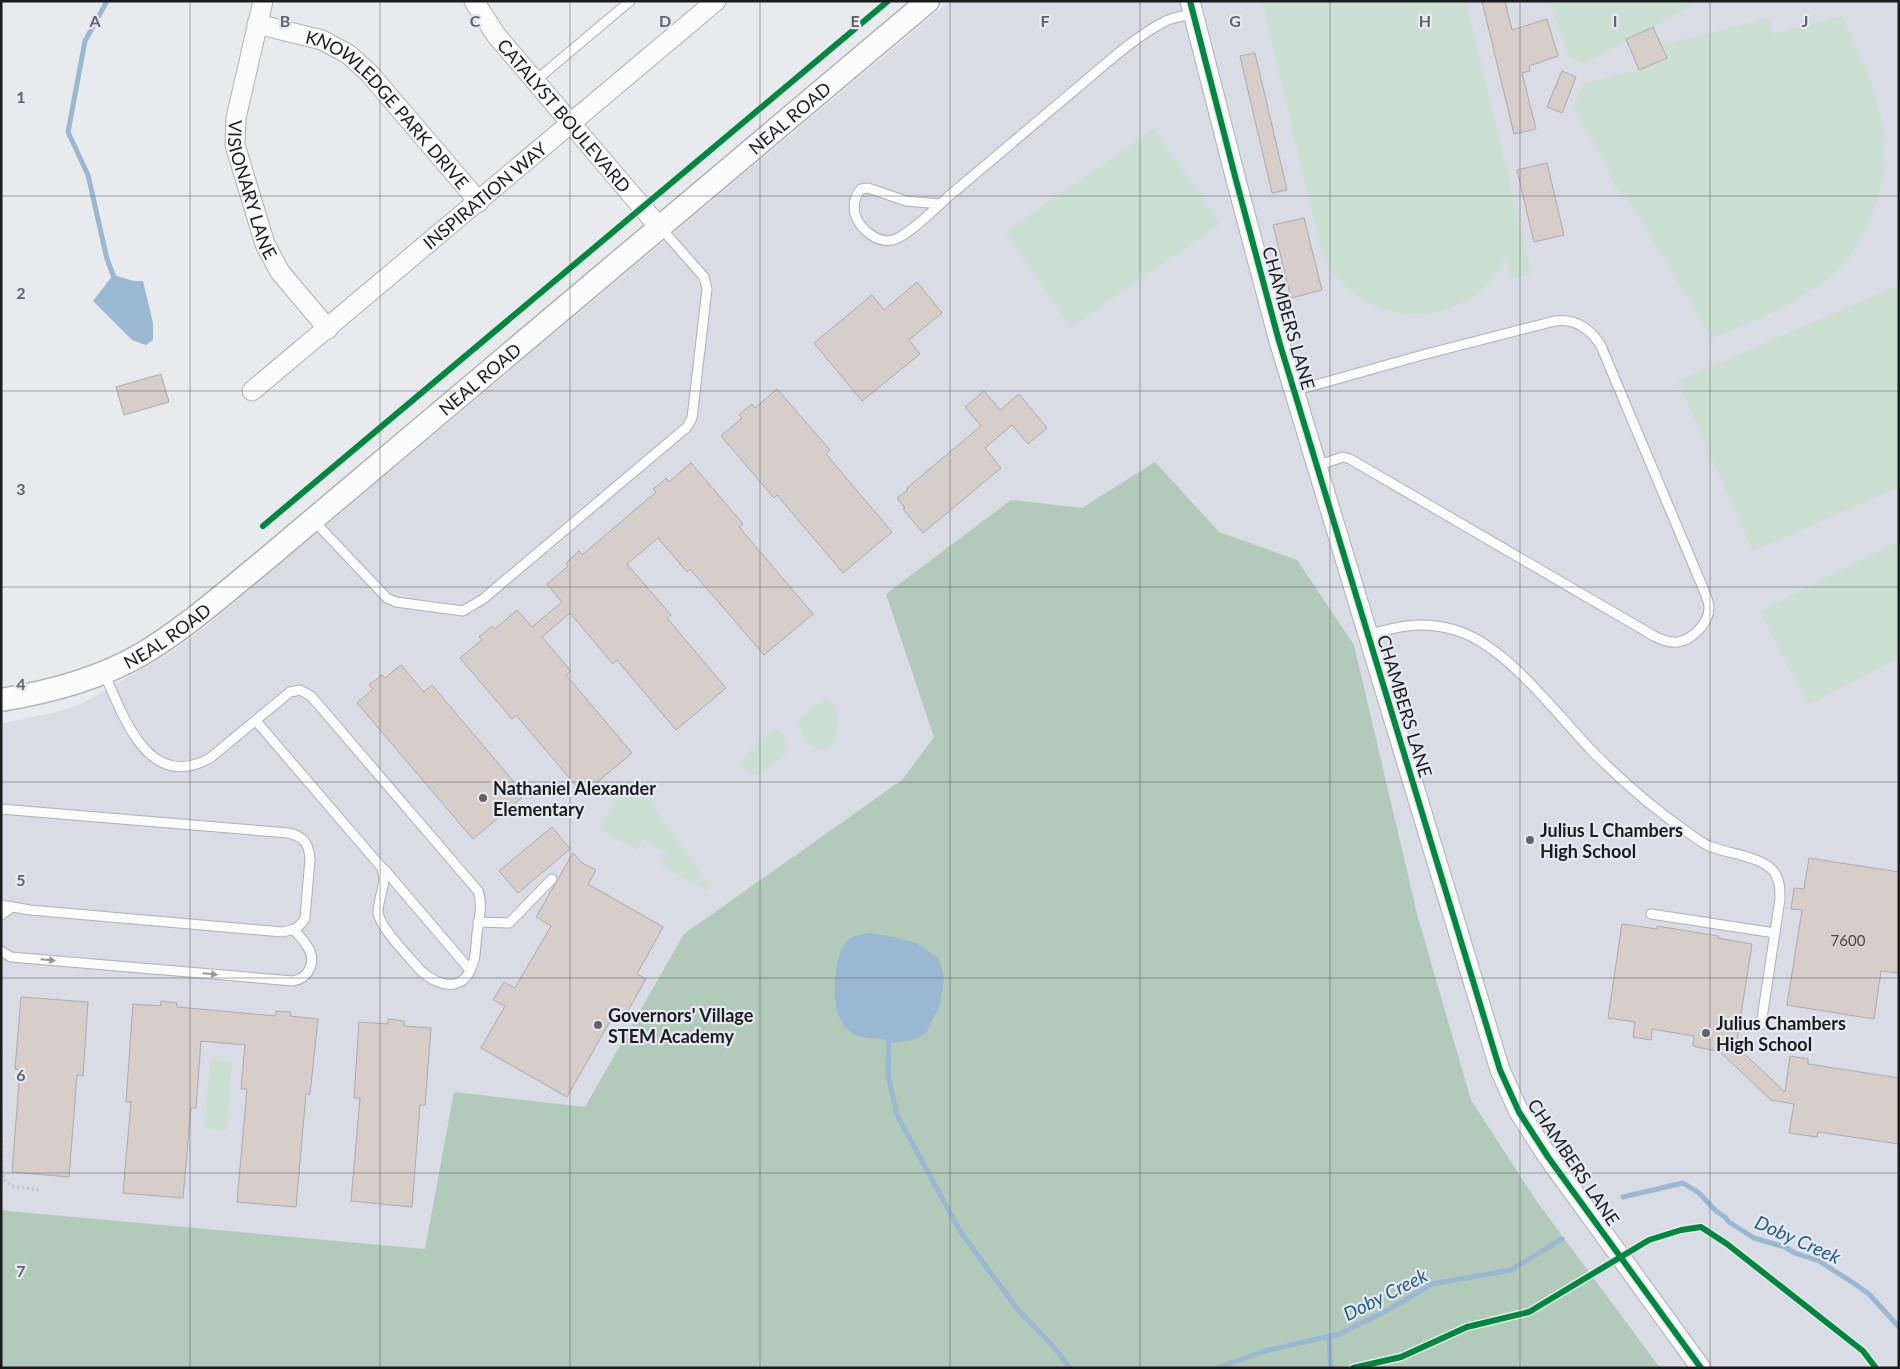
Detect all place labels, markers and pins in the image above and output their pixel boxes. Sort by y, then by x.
place label: Nathaniel Alexander Elementary [493,777,656,820]
marker: Nathaniel Alexander Elementary [477,792,489,804]
place label: Julius L Chambers High School [1540,819,1683,862]
marker: Julius L Chambers High School [1524,834,1536,846]
place label: Governors' Village STEM Academy [608,1004,754,1047]
place label: Julius Chambers High School [1716,1012,1846,1055]
marker: Governors' Village STEM Academy [592,1019,604,1031]
marker: Julius Chambers High School [1700,1027,1712,1039]

